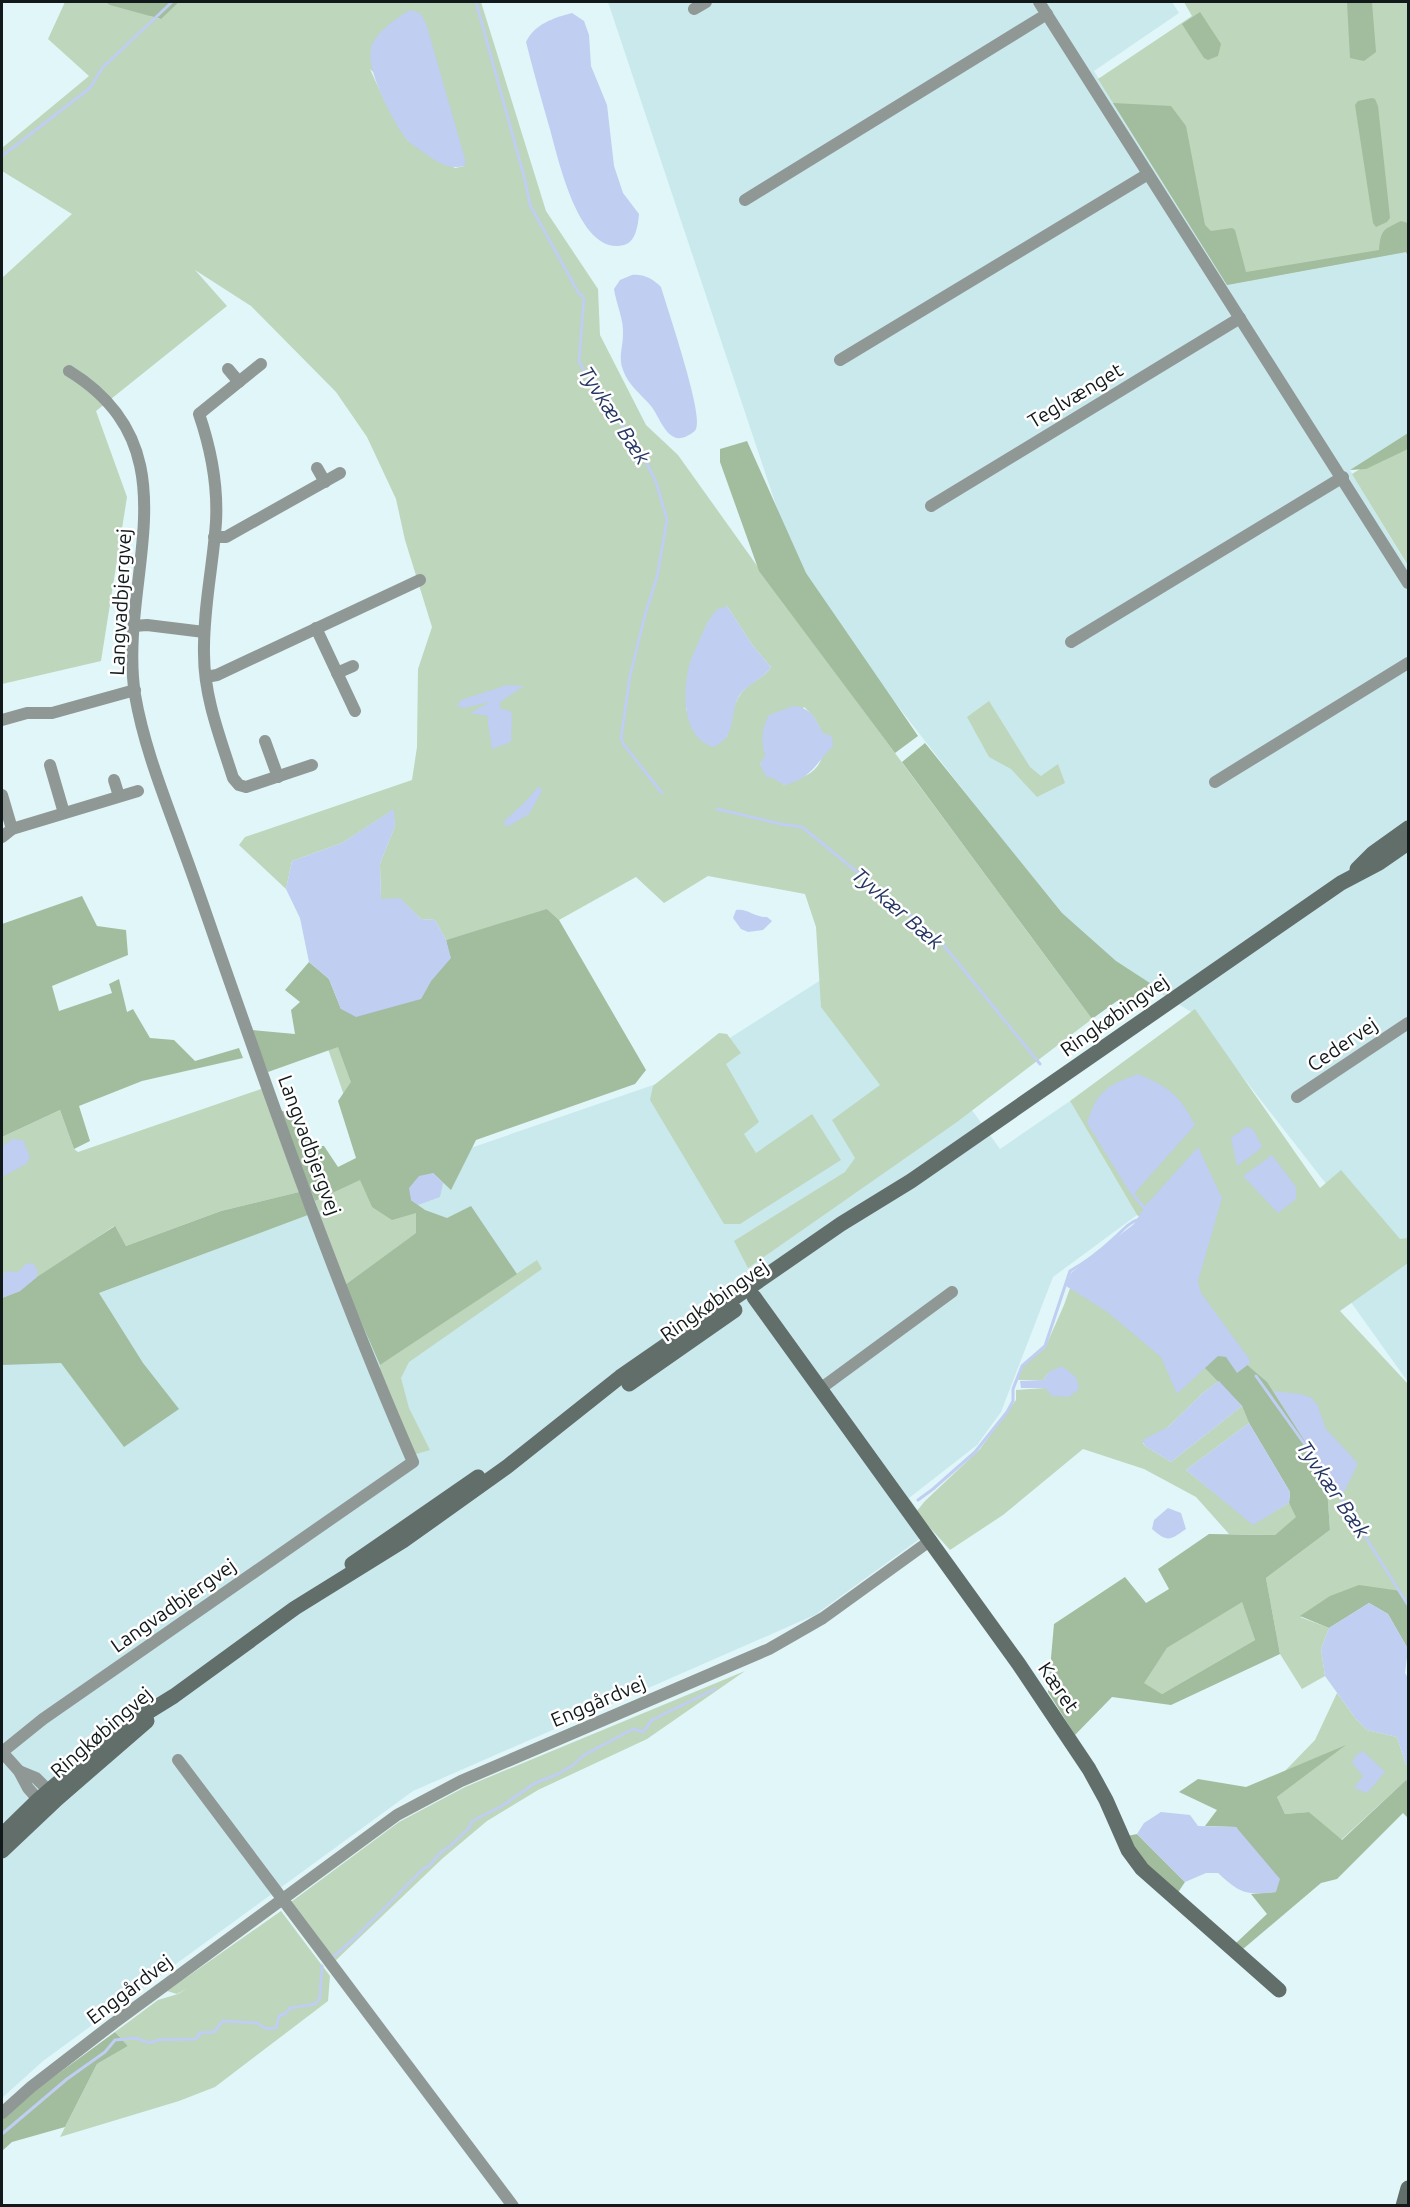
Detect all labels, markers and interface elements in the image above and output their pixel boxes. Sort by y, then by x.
street label: Teglvænget [1023,358,1127,432]
water label: Tyvkær Bæk [574,361,656,469]
street label: Langvadbjergvej [105,528,135,676]
water label: Tyvkær Bæk [848,862,948,954]
street label: Ringkøbingvej [1055,969,1173,1061]
street label: Cedervej [1303,1012,1381,1076]
street label: Langvadbjergvej [274,1072,346,1218]
street label: Ringkøbingvej [655,1254,773,1346]
water label: Tyvkær Bæk [1293,1436,1375,1542]
street label: Langvadbjergvej [106,1553,240,1657]
street label: Kæret [1034,1657,1084,1717]
street label: Enggårdvej [547,1671,649,1731]
street label: Ringkøbingvej [46,1682,156,1782]
street label: Enggårdvej [82,1949,176,2029]

